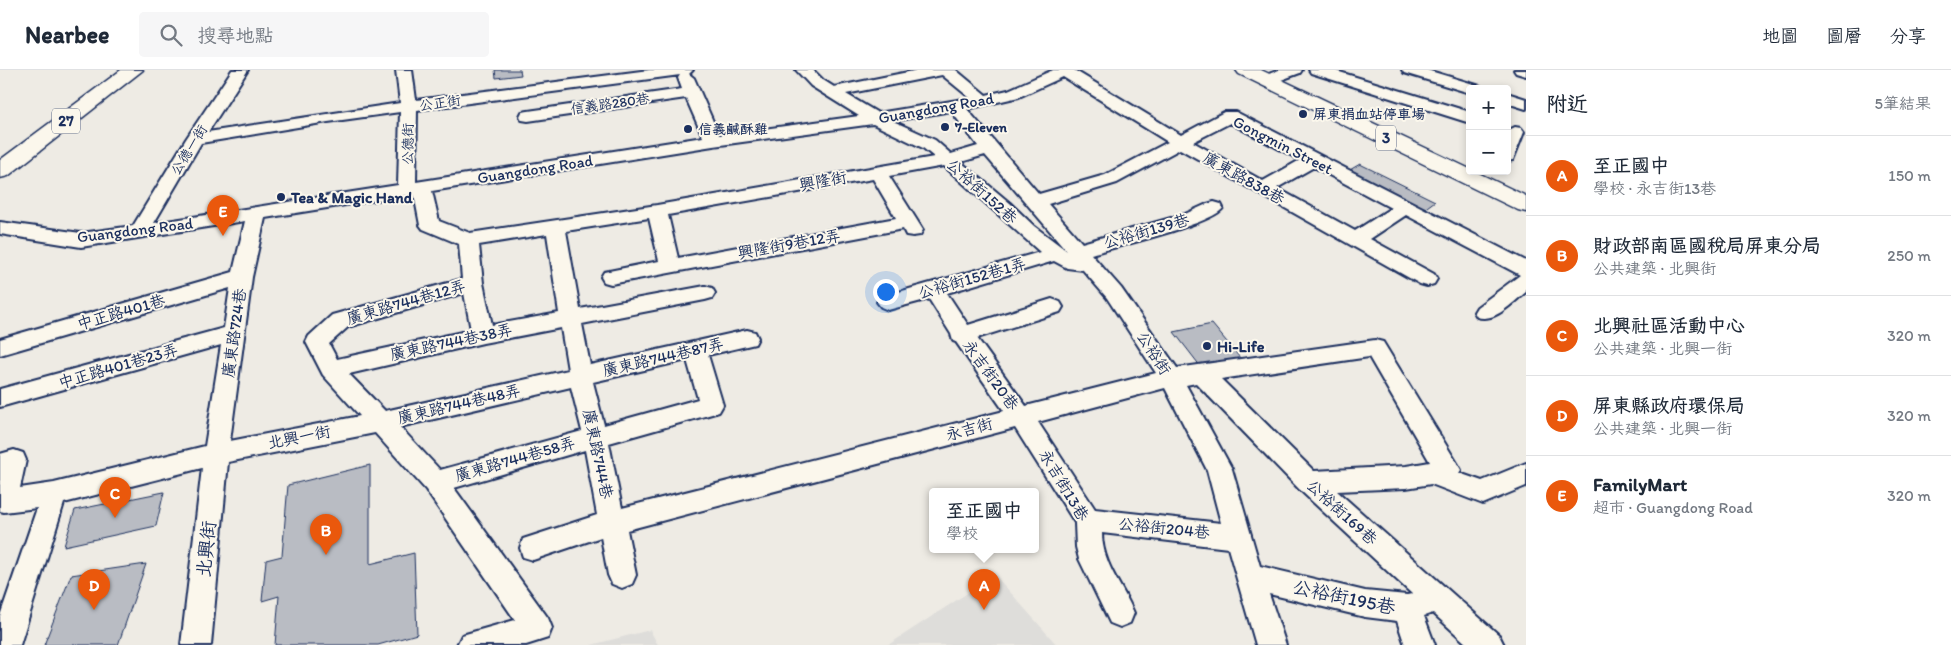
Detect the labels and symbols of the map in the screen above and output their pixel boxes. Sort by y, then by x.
street label: Guangdong Road [877,88,995,128]
street label: 信義路280巷 [569,90,652,118]
street label: 公正街 [418,92,462,114]
place label: 屏東捐血站停車場 [1313,106,1425,123]
road number: 27 [52,108,80,134]
marker: 屏東捐血站停車場 [1297,108,1309,120]
street label: Gongmin Street [1230,112,1336,178]
place label: 7-Eleven [954,119,1007,136]
place label: 信義鹹酥雞 [698,121,768,138]
marker: 7-Eleven [939,121,951,133]
street label: 公德一街 [167,122,211,178]
street label: 公德街 [399,123,417,165]
marker: 信義鹹酥雞 [682,123,694,135]
road number: 3 [1376,126,1396,150]
street label: 廣東路838巷 [1200,148,1288,208]
street label: Guangdong Road [476,150,594,188]
street label: 公裕街152巷 [943,154,1021,228]
street label: 興隆街 [798,167,848,195]
place label: Tea & Magic Hand [290,188,413,208]
marker: Tea & Magic Hand [275,191,287,203]
pin: E [207,195,239,236]
street label: 公裕街139巷 [1101,210,1191,252]
street label: Guangdong Road [76,213,194,247]
street label: 興隆街9巷12弄 [736,226,842,262]
street label: 公裕街152巷1弄 [916,253,1028,303]
street label: 廣東路744巷12弄 [344,276,468,328]
your location [873,279,899,305]
street label: 廣東路724巷 [218,287,250,379]
street label: 中正路401巷 [75,290,167,334]
street label: 廣東路744巷38弄 [388,320,514,364]
street label: 公裕街 [1133,328,1175,378]
street label: 廣東路744巷87弄 [601,334,725,380]
street label: 永吉街20巷 [959,336,1023,414]
place label: Hi-Life [1217,337,1265,356]
street label: 中正路401巷23弄 [56,340,180,392]
marker: Hi-Life [1201,340,1213,352]
street label: 廣東路744巷48弄 [396,381,522,427]
street label: 廣東路744巷 [579,407,617,501]
street label: 永吉街 [943,414,995,444]
street label: 北興一街 [266,422,332,452]
street label: 廣東路744巷58弄 [453,433,577,485]
street label: 永吉街13巷 [1035,446,1093,524]
street label: 公裕街169巷 [1303,475,1381,549]
pin: C [99,477,131,518]
pin: B [310,514,342,555]
street label: 公裕街204巷 [1117,514,1211,542]
street label: 北興街 [192,519,220,579]
pin: D [78,569,110,610]
pin: A [968,569,1000,610]
street label: 公裕街195巷 [1290,575,1398,619]

